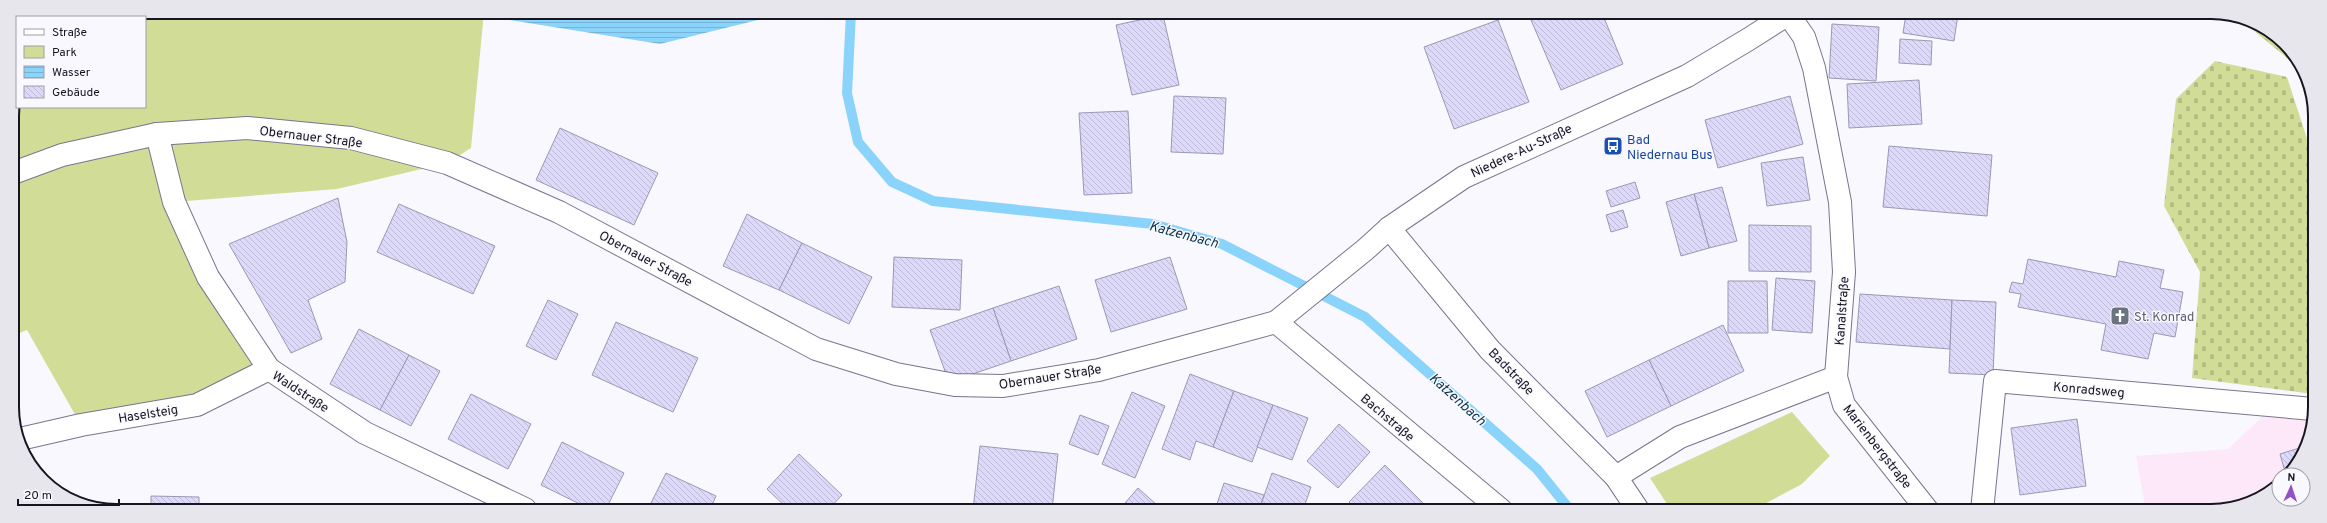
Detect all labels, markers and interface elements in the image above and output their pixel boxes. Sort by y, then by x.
legend [16,16,146,108]
text: Straße [52,25,87,41]
text: Park [52,45,77,61]
text: Wasser [52,65,91,81]
text: Gebäude [52,85,100,101]
street label: Niedere-Au-Straße [1469,121,1575,182]
street label: Obernauer Straße [258,124,363,152]
place label: Bad Niedernau Bus [1627,133,1713,164]
bus stop icon: Bad Niedernau Bus [1602,135,1624,157]
water label: Katzenbach [1147,218,1220,253]
street label: Obernauer Straße [596,228,695,291]
street label: Kanalstraße [1833,276,1853,346]
church icon: St. Konrad [2109,305,2131,327]
place label: St. Konrad [2134,310,2194,326]
street label: Badstraße [1484,346,1537,399]
street label: Obernauer Straße [998,362,1103,394]
street label: Waldstraße [269,368,331,417]
water label: Katzenbach [1425,370,1489,430]
street label: Konradsweg [2052,380,2125,402]
street label: Bachstraße [1356,391,1417,446]
street label: Haselsteig [117,402,179,428]
street label: Marienbergstraße [1839,402,1914,493]
north arrow [2271,467,2311,507]
text: N [2287,471,2296,485]
scale bar [18,481,119,507]
text: 20 m [24,488,52,504]

